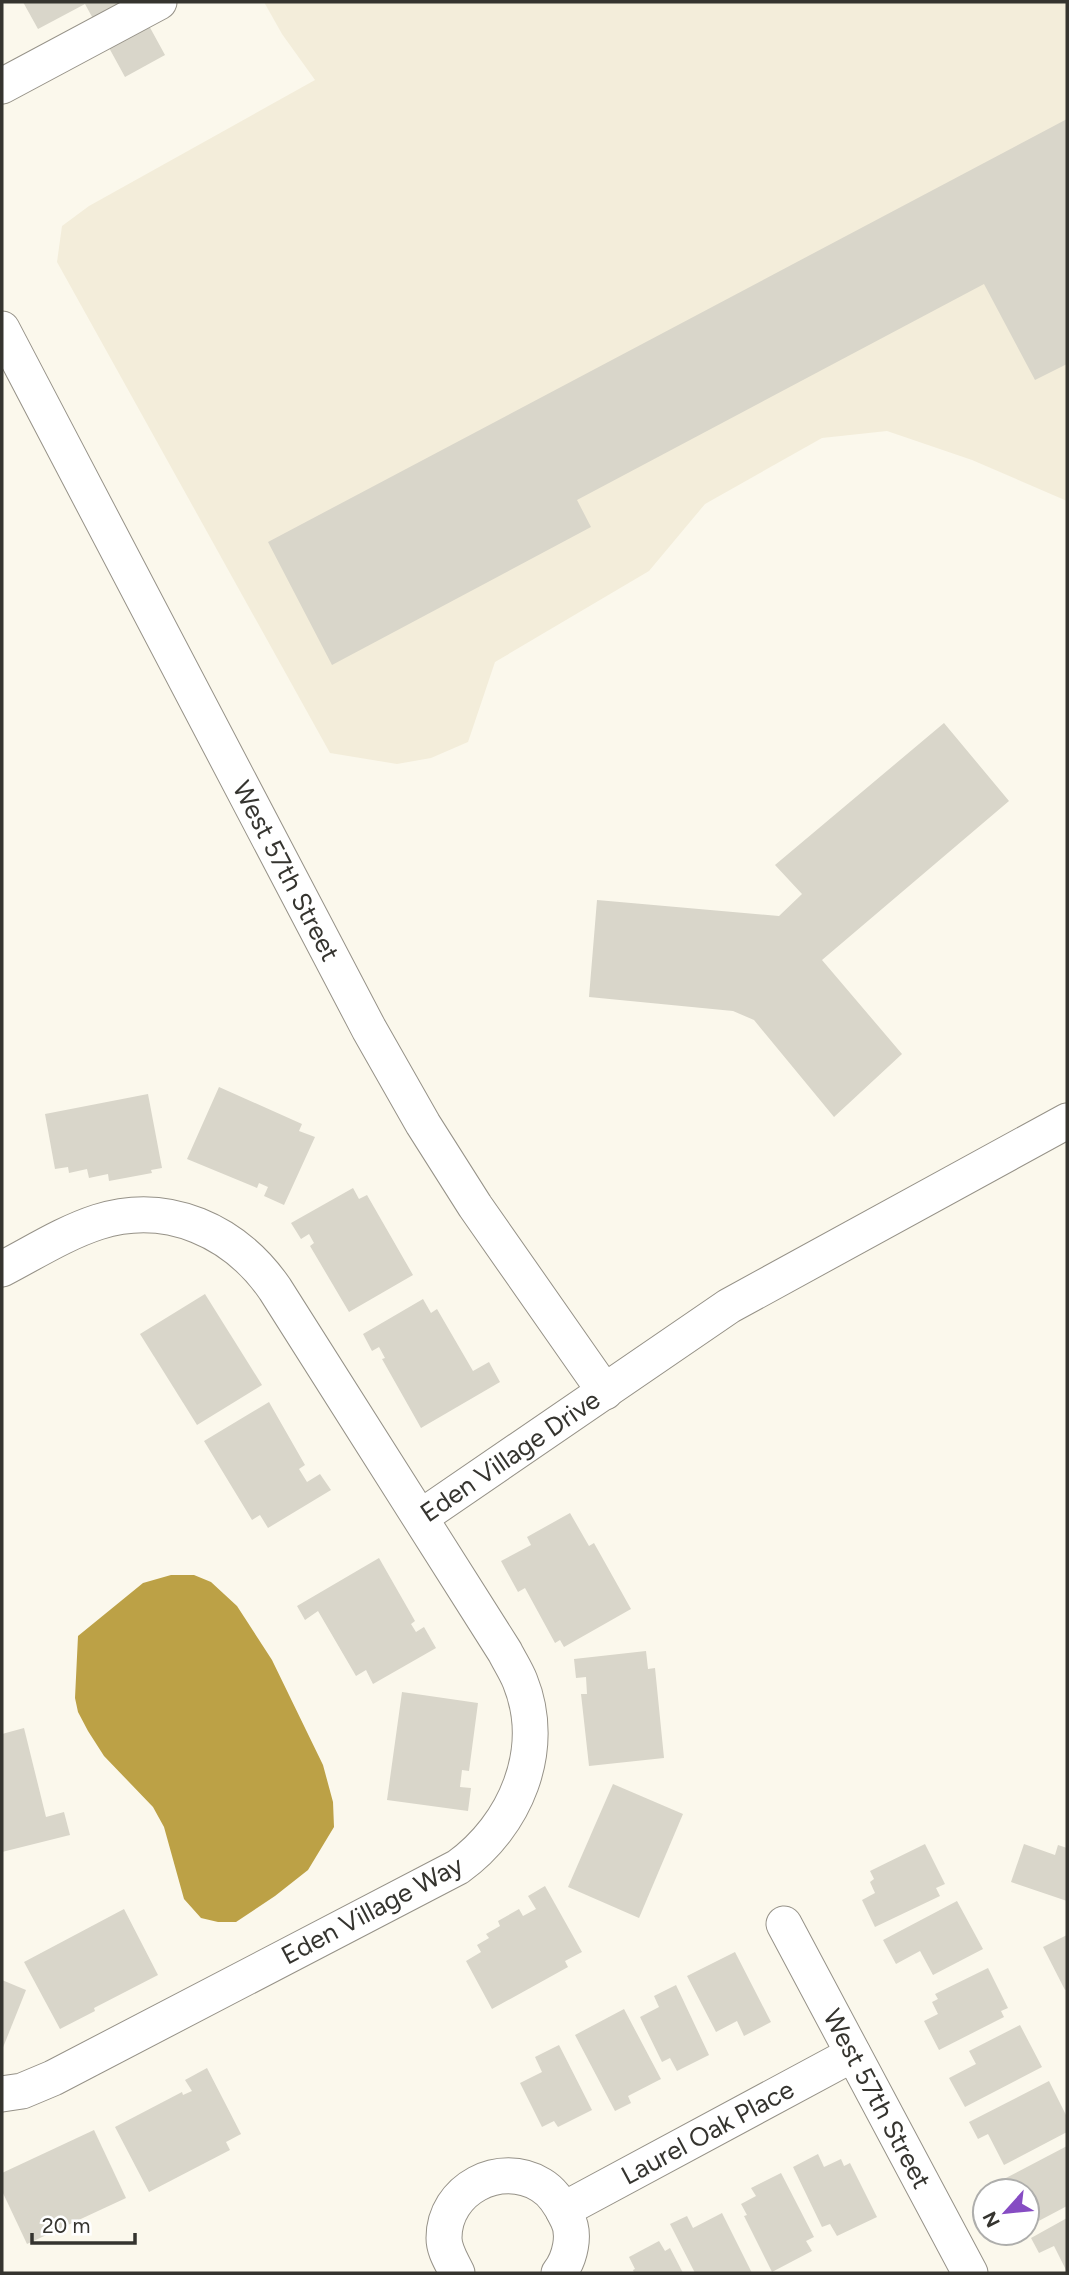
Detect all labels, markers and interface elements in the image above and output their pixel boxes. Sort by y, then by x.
street label: West 57th Street [226,775,347,967]
street label: Eden Village Drive [414,1383,606,1529]
street label: Eden Village Way [276,1849,469,1971]
street label: West 57th Street [816,2003,938,2194]
street label: Laurel Oak Place [616,2073,799,2192]
north arrow [971,2177,1041,2247]
scale bar [32,2202,135,2246]
text: N [978,2208,1005,2231]
text: 20 m [42,2213,90,2238]

